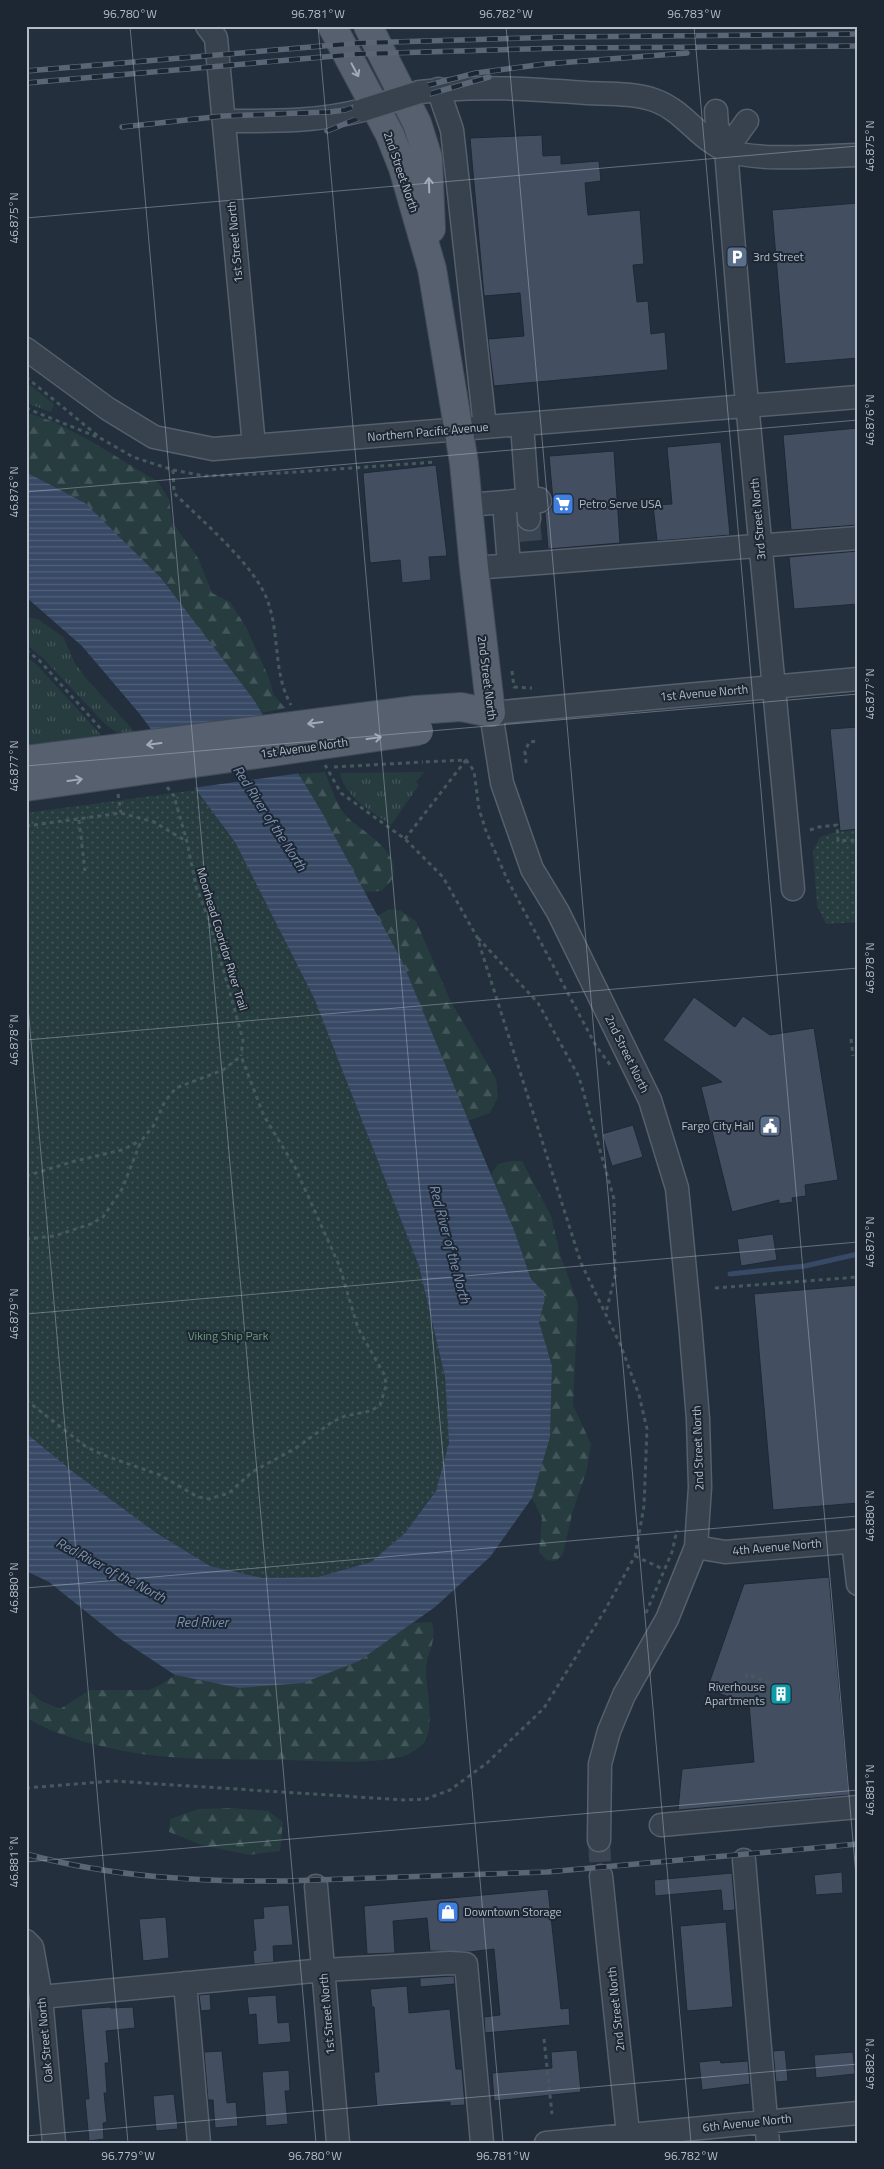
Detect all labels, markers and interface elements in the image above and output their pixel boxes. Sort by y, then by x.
text: 96.780°W [103,4,157,23]
text: 96.781°W [291,4,345,23]
text: 96.782°W [479,4,533,23]
text: 96.783°W [667,4,721,23]
one-way arrow [351,62,361,76]
text: 46.875°N [860,120,879,172]
street label: 2nd Street North [379,129,424,215]
one-way arrow [425,177,434,193]
text: 46.875°N [4,192,23,244]
street label: 1st Street North [221,200,248,284]
parking icon: 3rd Street [725,245,749,269]
place label: 3rd Street [753,247,804,266]
text: 46.876°N [860,394,879,446]
street label: Northern Pacific Avenue [367,417,489,446]
text: 46.876°N [4,466,23,518]
street label: 3rd Street North [744,477,771,561]
supermarket icon: Petro Serve USA [551,492,575,516]
place label: Petro Serve USA [579,494,662,513]
street label: 2nd Street North [473,635,502,721]
text: 46.877°N [860,668,879,720]
street label: 1st Avenue North [659,679,749,706]
one-way arrow [308,718,324,728]
street label: 1st Avenue North [259,732,349,763]
one-way arrow [366,733,382,743]
one-way arrow [146,739,162,749]
text: 46.877°N [4,740,23,792]
water label: Red River of the North [228,761,313,875]
one-way arrow [66,775,82,785]
street label: Moorhead Cooridor River Trail [192,865,253,1013]
text: 46.878°N [860,942,879,994]
street label: 2nd Street North [600,1011,655,1096]
text: 46.878°N [4,1014,23,1066]
public building icon: Fargo City Hall [758,1114,782,1138]
place label: Fargo City Hall [681,1116,754,1135]
water label: Red River of the North [425,1182,477,1307]
text: 46.879°N [860,1216,879,1268]
text: 46.879°N [4,1288,23,1340]
park label: Viking Ship Park [188,1326,269,1345]
street label: 2nd Street North [687,1405,708,1491]
text: 46.880°N [860,1490,879,1542]
water label: Red River of the North [52,1532,171,1608]
street label: 4th Avenue North [732,1533,822,1560]
text: 46.880°N [4,1562,23,1614]
water label: Red River [176,1611,230,1632]
place label: Riverhouse Apartments [705,1677,765,1710]
building icon: Riverhouse Apartments [769,1682,793,1706]
text: 46.881°N [860,1764,879,1816]
text: 46.881°N [4,1836,23,1888]
shop icon: Downtown Storage [436,1900,460,1924]
place label: Downtown Storage [464,1902,562,1921]
street label: 2nd Street North [602,1966,629,2052]
street label: 1st Street North [313,1972,340,2056]
street label: Oak Street North [31,1997,58,2083]
text: 46.882°N [860,2038,879,2090]
street label: 6th Avenue North [702,2108,792,2137]
text: 96.779°W [101,2146,155,2165]
text: 96.780°W [288,2146,342,2165]
text: 96.781°W [476,2146,530,2165]
text: 96.782°W [664,2146,718,2165]

